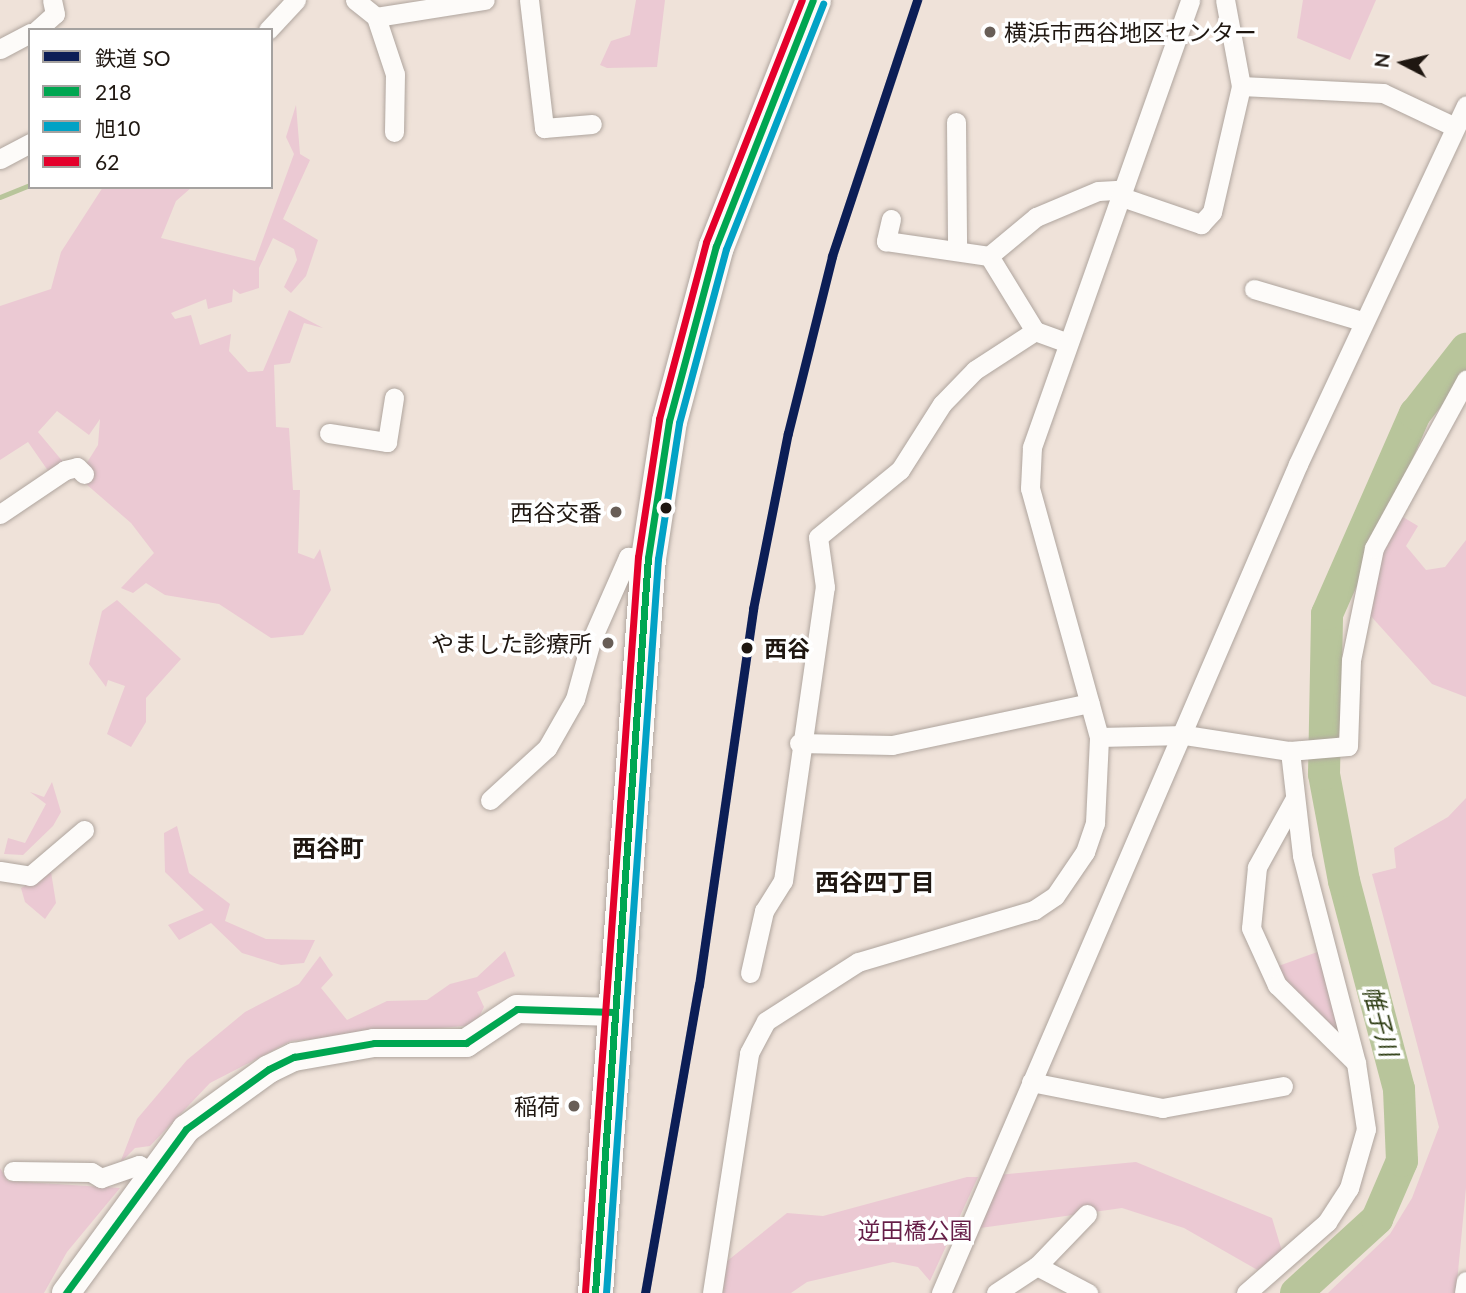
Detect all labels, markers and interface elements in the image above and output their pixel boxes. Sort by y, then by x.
place label: 横浜市西谷地区センター [1004,18,1257,46]
marker: 横浜市西谷地区センター [982,24,998,40]
legend [28,28,273,189]
north arrow [1368,28,1438,98]
text: 鉄道 SO [95,45,171,70]
text: N [1369,52,1394,69]
text: 218 [95,79,132,104]
text: 旭10 [95,115,140,140]
text: 62 [95,149,119,174]
place label: 西谷交番 [510,498,602,526]
unlabelled marker [659,501,673,515]
marker: 西谷交番 [608,504,624,520]
place label: やました診療所 [431,629,592,657]
marker: やました診療所 [598,633,618,653]
place label: 西谷 [764,634,810,662]
marker: 西谷 [736,637,758,659]
district label: 西谷町 [292,834,364,862]
district label: 西谷四丁目 [815,868,935,896]
water label: 帷子川 [1358,982,1404,1060]
place label: 稲荷 [514,1092,560,1120]
marker: 稲荷 [566,1098,582,1114]
park label: 逆田橋公園 [858,1216,972,1244]

